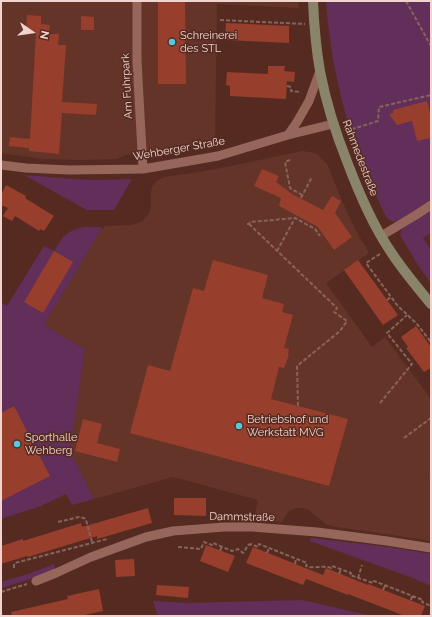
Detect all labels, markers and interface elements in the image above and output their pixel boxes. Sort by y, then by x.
north arrow [12,12,52,52]
text: N [37,29,51,40]
place label: Schreinerei des STL [180,29,237,55]
marker: Schreinerei des STL [167,37,177,47]
street label: Am Fuhrpark [119,53,135,119]
street label: Rahmedestraße [339,118,381,198]
street label: Wehberger Straße [132,134,226,164]
place label: Betriebshof und Werkstatt MVG [247,413,328,439]
marker: Betriebshof und Werkstatt MVG [234,421,244,431]
place label: Sporthalle Wehberg [25,431,77,457]
marker: Sporthalle Wehberg [12,439,22,449]
street label: Dammstraße [209,510,275,524]

